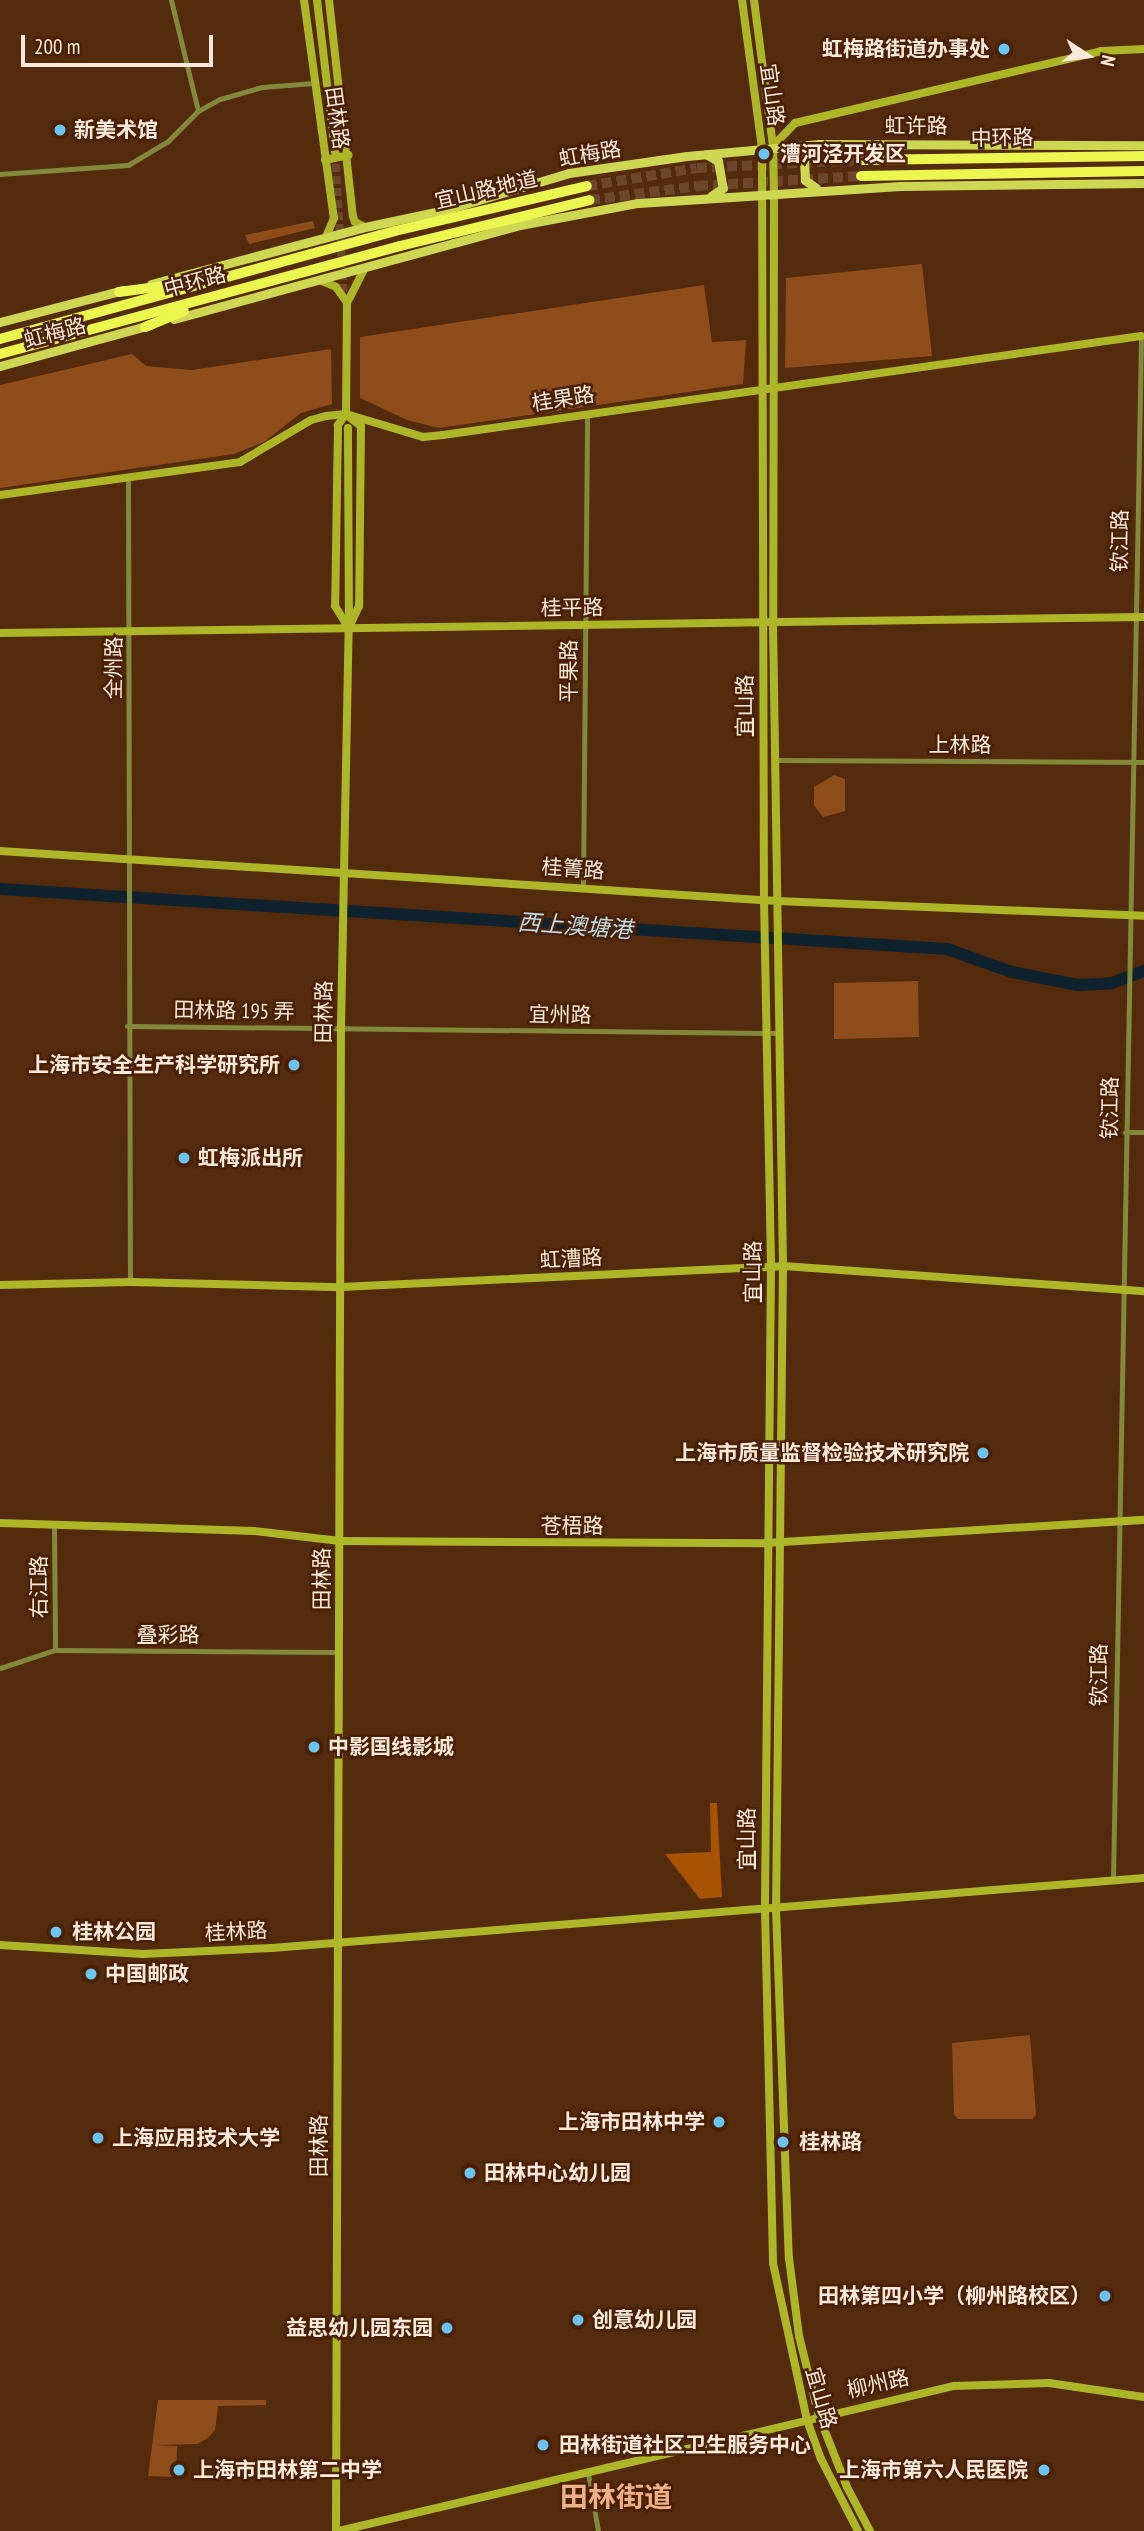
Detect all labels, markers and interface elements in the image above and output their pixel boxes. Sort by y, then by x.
scale bar [24,21,217,65]
north arrow [1053,21,1123,91]
text: 200 m [34,33,80,60]
place label: 虹梅路街道办事处 [822,36,990,62]
marker: 虹梅路街道办事处 [996,41,1012,57]
text: N [1096,53,1121,68]
street label: 宜山路 [755,62,789,128]
street label: 田林路 [320,85,354,151]
street label: 虹许路 [885,113,947,139]
place label: 新美术馆 [74,117,158,143]
marker: 新美术馆 [52,122,68,138]
street label: 中环路 [970,125,1034,151]
street label: 虹梅路 [557,136,623,172]
place label: 漕河泾开发区 [780,141,906,167]
marker: 漕河泾开发区 [754,144,774,164]
street label: 宜山路地道 [432,166,540,214]
street label: 中环路 [161,262,229,302]
street label: 虹梅路 [21,313,89,353]
street label: 桂果路 [530,382,596,416]
street label: 钦江路 [1107,509,1133,573]
street label: 桂平路 [540,595,604,621]
street label: 全州路 [101,636,127,700]
street label: 平果路 [556,640,582,702]
street label: 宜山路 [732,675,758,737]
street label: 上林路 [929,732,991,758]
street label: 桂箐路 [541,854,605,884]
water label: 西上澳塘港 [517,908,633,944]
street label: 田林路 [311,980,337,1044]
street label: 田林路 195 弄 [173,997,295,1025]
street label: 宜州路 [528,1002,592,1028]
place label: 上海市安全生产科学研究所 [28,1052,280,1078]
marker: 上海市安全生产科学研究所 [286,1057,302,1073]
street label: 钦江路 [1097,1076,1123,1140]
place label: 虹梅派出所 [198,1145,303,1171]
marker: 虹梅派出所 [176,1150,192,1166]
street label: 宜山路 [740,1241,766,1303]
street label: 虹漕路 [539,1245,603,1273]
place label: 上海市质量监督检验技术研究院 [675,1440,969,1466]
marker: 上海市质量监督检验技术研究院 [975,1445,991,1461]
street label: 苍梧路 [541,1513,603,1539]
street label: 田林路 [309,1548,335,1610]
street label: 右江路 [26,1556,52,1618]
street label: 叠彩路 [137,1622,199,1648]
street label: 钦江路 [1086,1644,1112,1706]
place label: 中影国线影城 [328,1734,454,1760]
marker: 中影国线影城 [306,1739,322,1755]
street label: 宜山路 [734,1808,760,1870]
street label: 桂林路 [204,1918,268,1946]
place label: 桂林公园 [72,1919,156,1945]
marker: 桂林公园 [46,1922,66,1942]
place label: 中国邮政 [105,1961,189,1987]
marker: 中国邮政 [83,1966,99,1982]
place label: 上海市田林中学 [558,2109,705,2135]
marker: 上海市田林中学 [711,2114,727,2130]
street label: 田林路 [306,2115,332,2177]
place label: 上海应用技术大学 [112,2125,280,2151]
place label: 桂林路 [799,2129,862,2155]
marker: 上海应用技术大学 [90,2130,106,2146]
marker: 桂林路 [773,2132,793,2152]
place label: 田林中心幼儿园 [484,2160,631,2186]
marker: 田林中心幼儿园 [462,2165,478,2181]
place label: 田林第四小学（柳州路校区） [818,2283,1091,2309]
marker: 田林第四小学（柳州路校区） [1097,2288,1113,2304]
place label: 创意幼儿园 [592,2307,697,2333]
marker: 创意幼儿园 [570,2312,586,2328]
place label: 益思幼儿园东园 [286,2315,433,2341]
marker: 益思幼儿园东园 [439,2320,455,2336]
street label: 宜山路 [800,2364,842,2432]
street label: 柳州路 [844,2365,912,2403]
place label: 田林街道社区卫生服务中心 [559,2432,811,2458]
marker: 田林街道社区卫生服务中心 [533,2435,553,2455]
place label: 上海市田林第二中学 [193,2457,382,2483]
place label: 上海市第六人民医院 [839,2457,1028,2483]
marker: 上海市第六人民医院 [1034,2460,1054,2480]
marker: 上海市田林第二中学 [171,2462,187,2478]
district label: 田林街道 [560,2480,672,2514]

